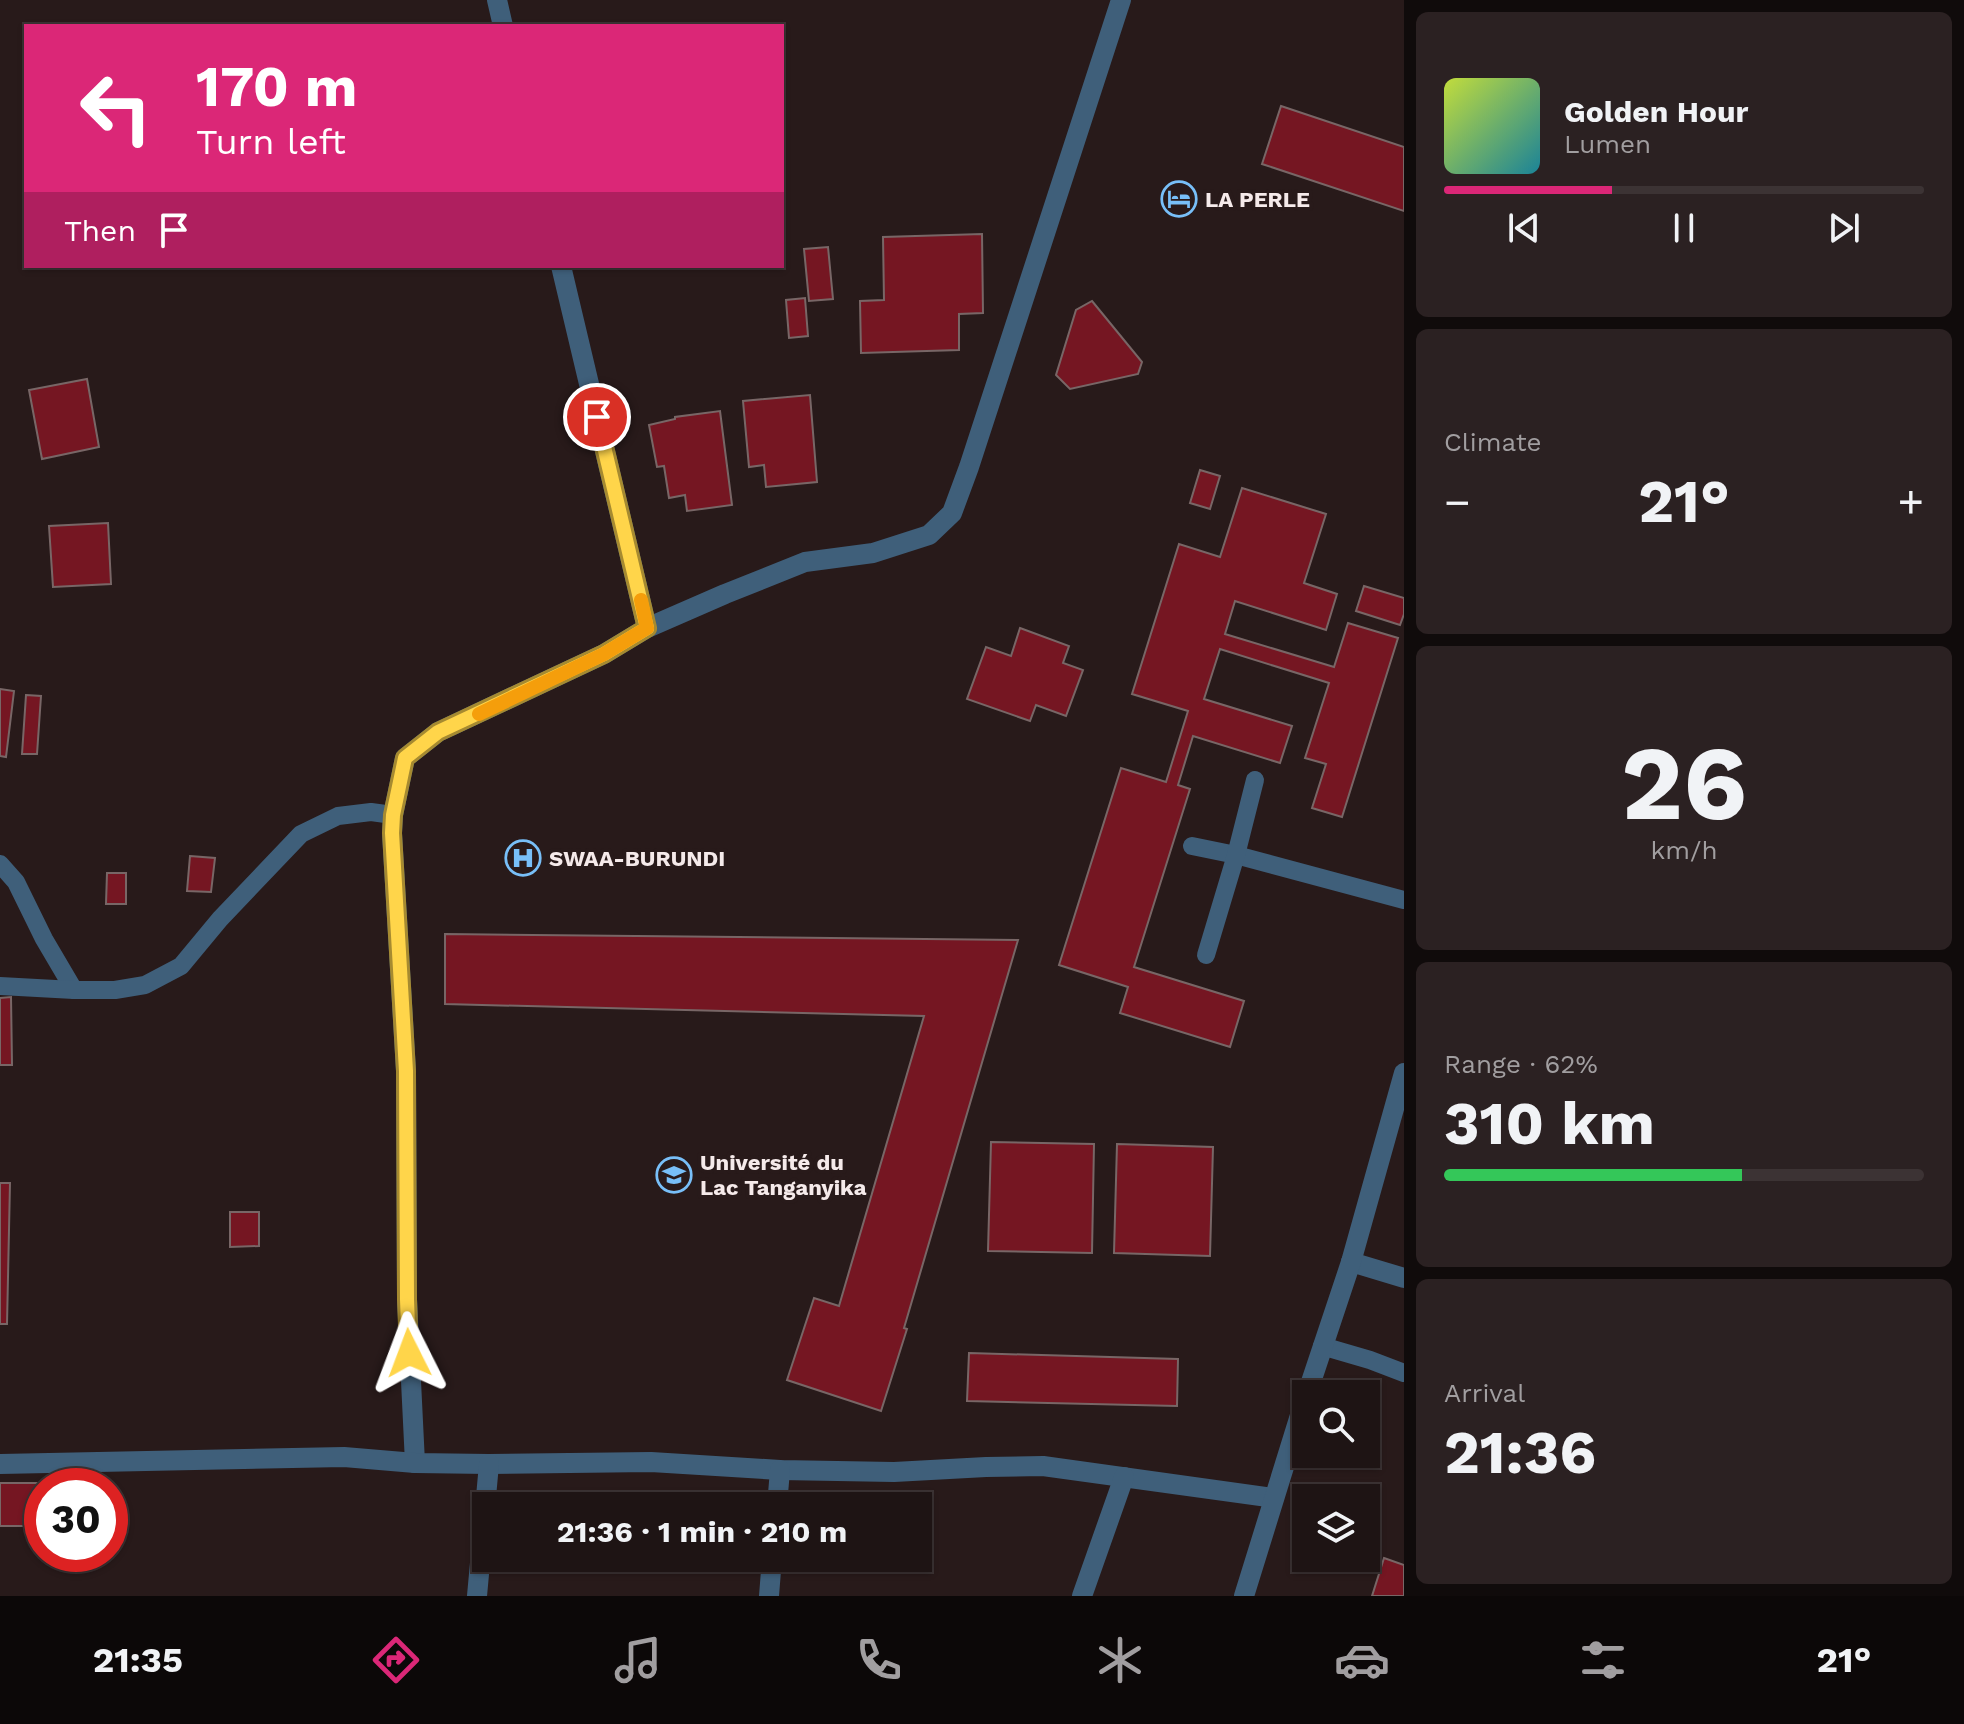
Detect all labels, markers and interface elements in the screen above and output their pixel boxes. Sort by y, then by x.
text: 170 m [196,54,358,120]
icon: left [64,56,168,160]
text: Golden Hour [1564,94,1748,129]
text: Turn left [196,121,346,163]
text: Lumen [1564,129,1651,159]
hotel icon: LA PERLE [1160,180,1198,218]
place label: LA PERLE [1205,187,1310,212]
icon: previous [1502,206,1546,250]
icon: pause [1662,206,1706,250]
icon: next [1822,206,1866,250]
icon: arrive [152,208,196,252]
text: Then [64,213,136,248]
pin [563,383,631,451]
icon: arrive [575,395,619,439]
text: Climate [1444,427,1542,457]
text: 21° [1638,466,1730,537]
text: − [1444,476,1471,528]
text: + [1897,476,1924,528]
text: 26 [1621,722,1747,844]
text: km/h [1651,835,1717,865]
hospital icon: SWAA-BURUNDI [504,839,542,877]
place label: SWAA-BURUNDI [549,846,725,871]
text: Range · 62% [1444,1049,1598,1079]
text: 310 km [1444,1088,1655,1159]
place label: Université du Lac Tanganyika [700,1150,867,1200]
school or university icon: Université du Lac Tanganyika [655,1156,693,1194]
position arrow [367,1311,451,1395]
text: Arrival [1444,1378,1525,1408]
map controls [1292,1380,1380,1572]
button: search [1292,1380,1380,1468]
text: 21:36 [1444,1417,1596,1488]
speed limit sign: 30 [24,1468,128,1572]
button: layers [1292,1484,1380,1572]
text: 21:36 · 1 min · 210 m [557,1514,847,1549]
icon: directions [368,1632,424,1688]
icon: music [610,1632,666,1688]
icon: phone [851,1632,907,1688]
icon: climate [1092,1632,1148,1688]
icon: car [1334,1632,1390,1688]
icon: filters [1575,1632,1631,1688]
text: 21:35 [93,1639,183,1681]
text: 21° [1817,1639,1871,1681]

